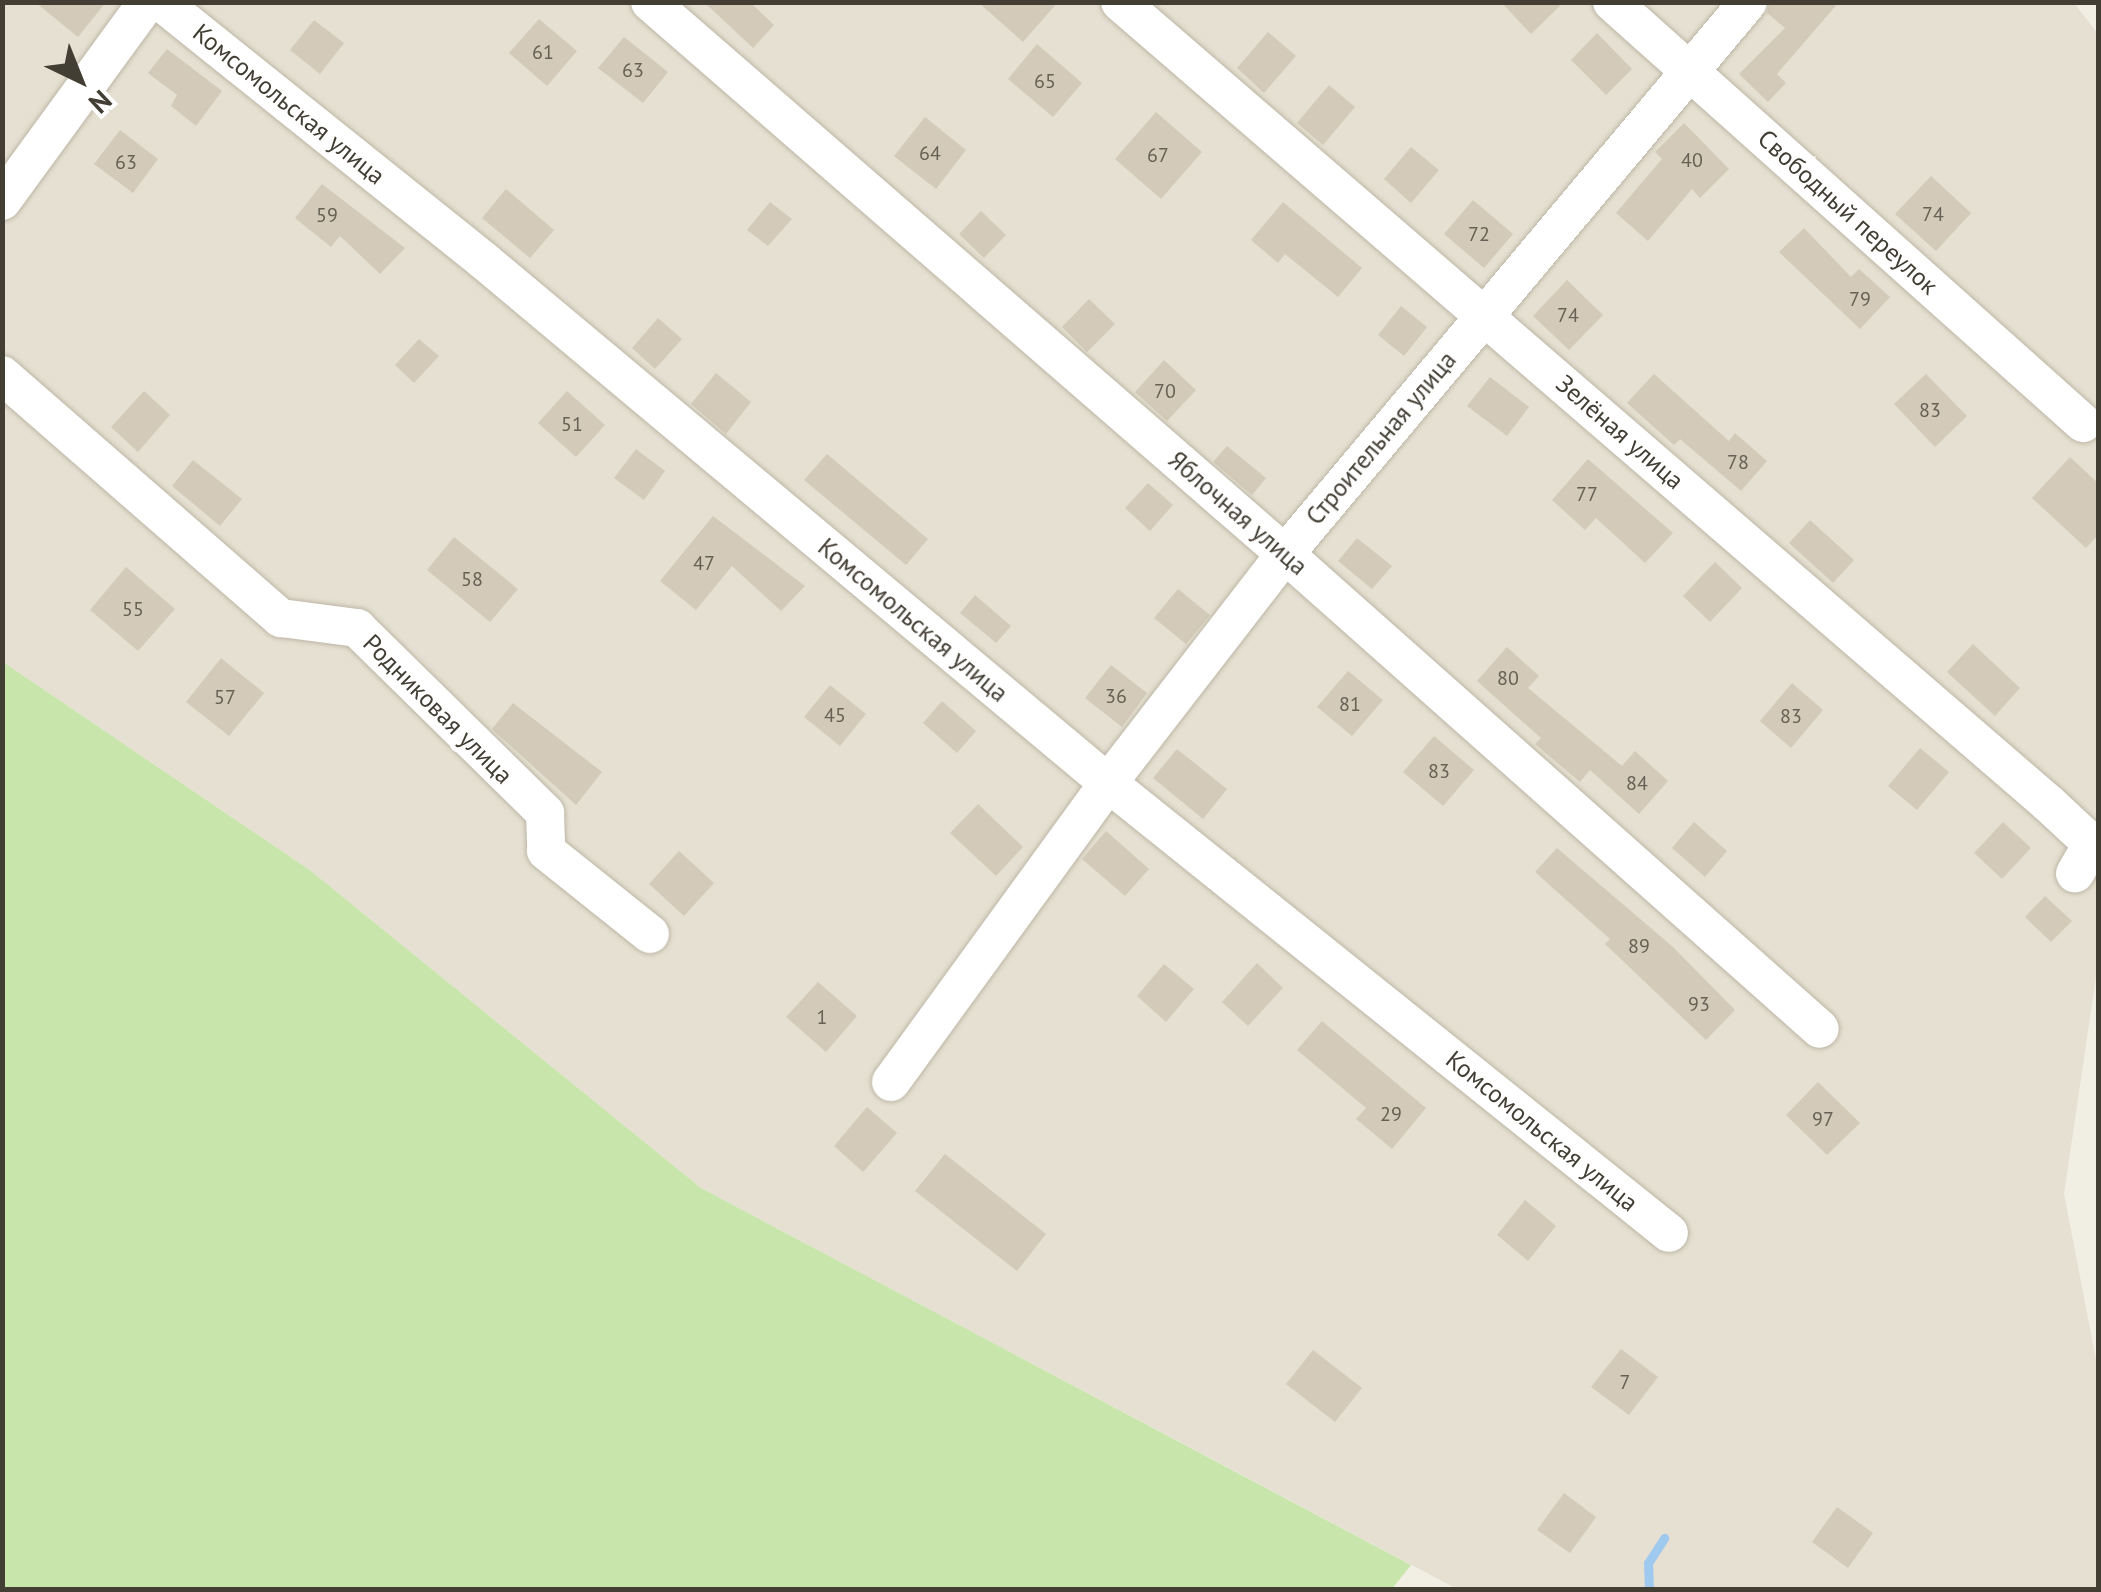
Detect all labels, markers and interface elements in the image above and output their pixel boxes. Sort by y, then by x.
street label: Комсомольская улица [187,17,391,191]
north arrow [30,30,130,130]
house number: 61 [532,40,554,64]
house number: 63 [622,58,644,82]
house number: 65 [1034,69,1056,93]
text: N [81,82,120,122]
street label: Свободный переулок [1752,123,1944,301]
house number: 64 [919,141,941,165]
house number: 67 [1147,143,1169,167]
house number: 40 [1681,148,1703,172]
house number: 63 [115,150,137,174]
house number: 74 [1922,202,1944,226]
house number: 59 [316,203,338,227]
house number: 72 [1468,222,1490,246]
house number: 79 [1849,287,1871,311]
house number: 74 [1557,303,1579,327]
street label: Строительная улица [1300,345,1462,531]
street label: Зелёная улица [1550,369,1690,495]
house number: 70 [1154,379,1176,403]
house number: 83 [1919,398,1941,422]
house number: 51 [561,412,583,436]
street label: Яблочная улица [1163,445,1313,581]
house number: 78 [1727,450,1749,474]
house number: 77 [1576,482,1598,506]
street label: Комсомольская улица [812,532,1014,708]
house number: 47 [693,551,715,575]
house number: 58 [461,567,483,591]
house number: 55 [122,597,144,621]
street label: Родниковая улица [357,628,519,790]
house number: 80 [1497,666,1519,690]
house number: 36 [1105,684,1127,708]
house number: 57 [214,685,236,709]
house number: 81 [1339,692,1361,716]
house number: 45 [824,703,846,727]
house number: 83 [1780,704,1802,728]
house number: 83 [1428,759,1450,783]
house number: 84 [1626,771,1648,795]
house number: 89 [1628,934,1650,958]
house number: 93 [1688,992,1710,1016]
house number: 1 [817,1005,827,1029]
street label: Комсомольская улица [1440,1044,1644,1218]
house number: 29 [1380,1102,1402,1126]
house number: 97 [1812,1107,1834,1131]
house number: 7 [1620,1370,1630,1394]

